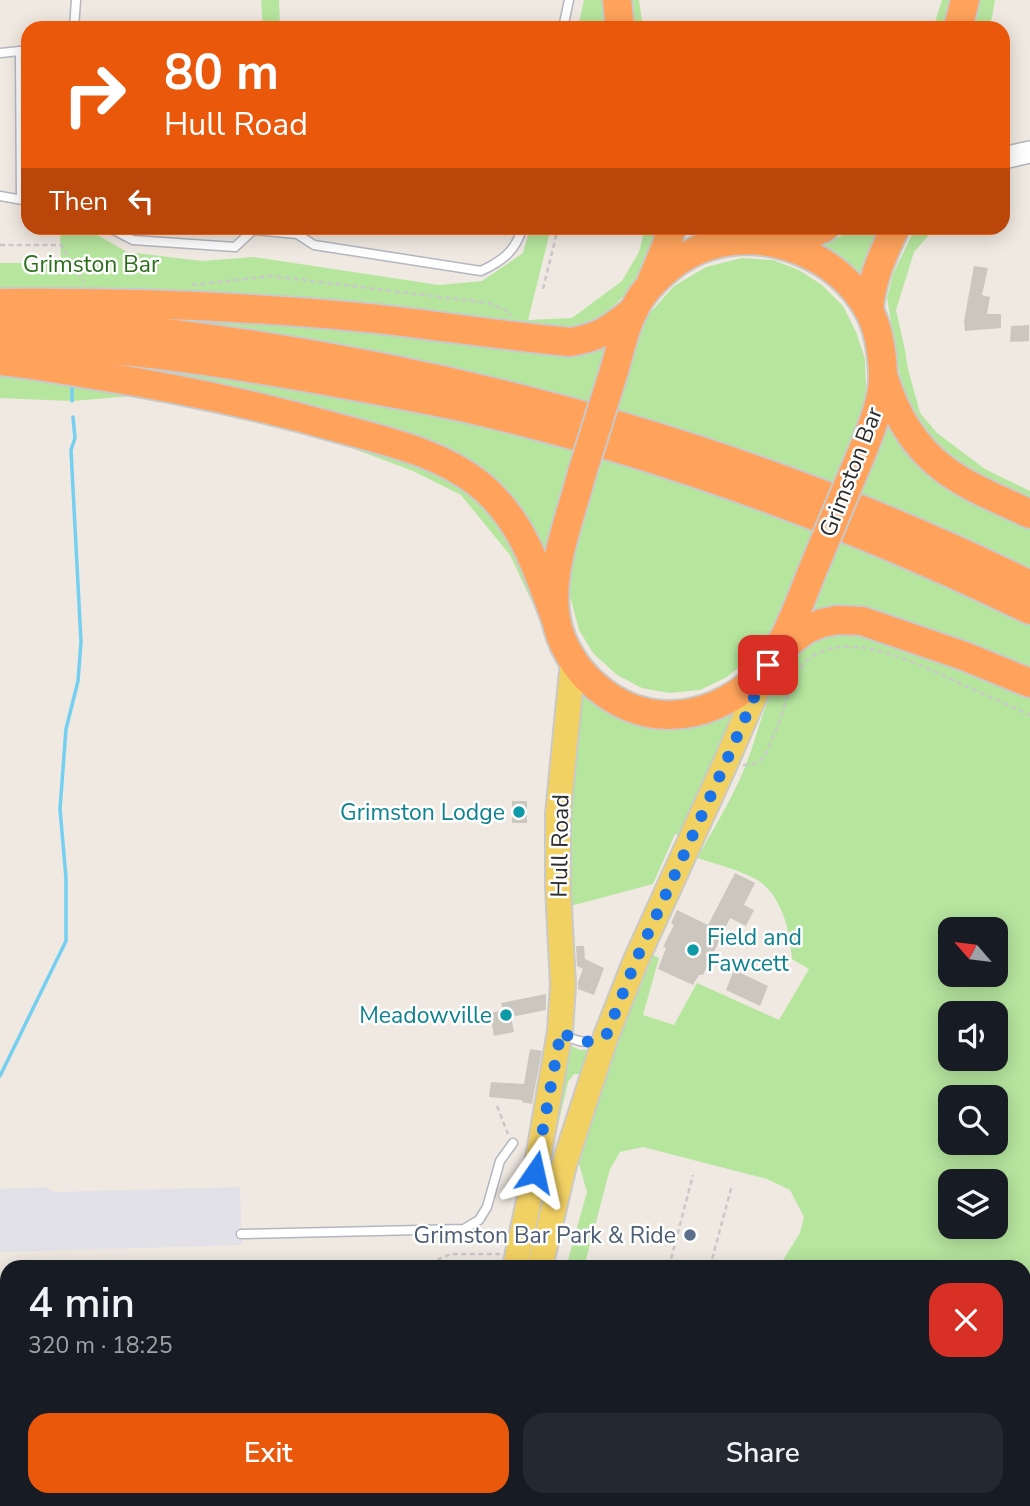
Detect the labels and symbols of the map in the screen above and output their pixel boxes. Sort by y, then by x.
park label: Grimston Bar [23,249,160,280]
street label: Grimston Bar [812,402,890,541]
pin [738,635,798,695]
street label: Hull Road [544,794,576,898]
place label: Grimston Lodge [340,797,505,828]
marker: Grimston Lodge [511,804,527,820]
north arrow [938,917,1008,987]
place label: Field and Fawcett [707,922,802,979]
marker: Field and Fawcett [685,942,701,958]
place label: Meadowville [359,1000,492,1031]
marker: Meadowville [498,1007,514,1023]
position arrow [498,1135,572,1209]
place label: Grimston Bar Park & Ride [413,1220,676,1251]
marker: Grimston Bar Park & Ride [682,1227,698,1243]

